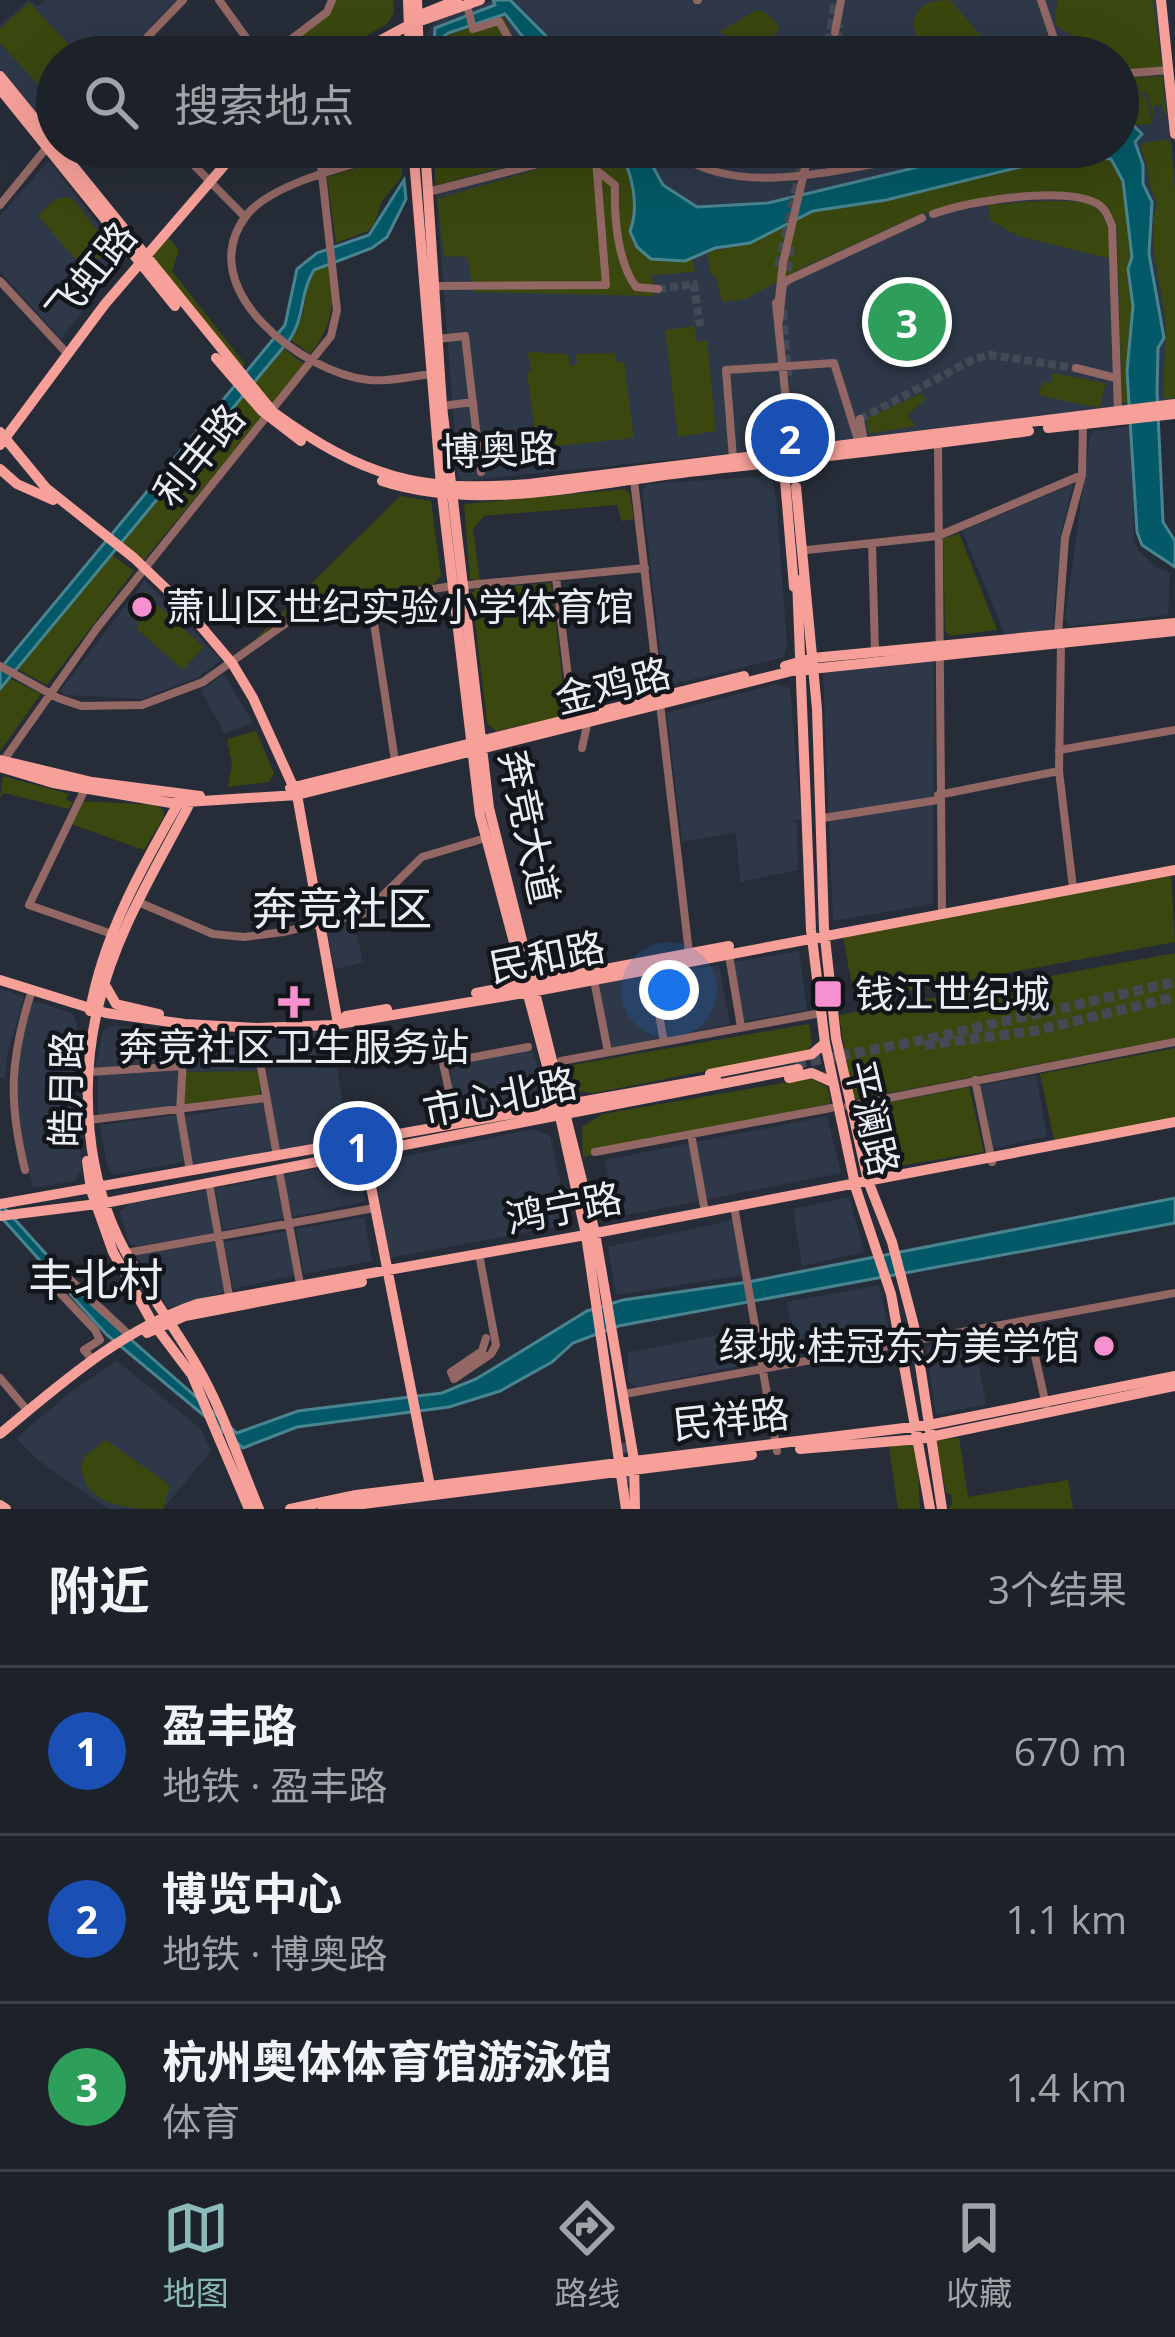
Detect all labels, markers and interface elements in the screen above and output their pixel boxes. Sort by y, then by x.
search box [36,36,1139,168]
icon: search [78,69,144,135]
text: 搜索地点 [174,74,354,135]
street label: 飞虹路 [32,210,147,334]
pin: 3 [868,277,946,367]
street label: 利丰路 [140,392,255,516]
pin: 2 [751,393,829,483]
street label: 博奥路 [440,420,558,477]
place label: 萧山区世纪实验小学体育馆 [166,579,634,632]
marker: 萧山区世纪实验小学体育馆 [129,594,155,620]
street label: 金鸡路 [549,645,676,724]
street label: 奔竞大道 [488,745,573,909]
district label: 奔竞社区 [252,877,432,938]
street label: 民和路 [484,918,609,993]
your location [639,960,699,1020]
place label: 钱江世纪城 [855,966,1050,1019]
marker: 钱江世纪城 [812,978,844,1010]
marker: 奔竞社区卫生服务站 [278,986,310,1018]
place label: 奔竞社区卫生服务站 [118,1019,470,1072]
street label: 皓月路 [37,1030,92,1148]
street label: 市心北路 [418,1055,581,1136]
street label: 平澜路 [834,1055,912,1181]
pin: 1 [319,1101,397,1191]
street label: 鸿宁路 [501,1169,626,1244]
district label: 丰北村 [28,1248,164,1309]
place label: 绿城·桂冠东方美学馆 [719,1318,1080,1371]
marker: 绿城·桂冠东方美学馆 [1091,1333,1117,1359]
street label: 民祥路 [670,1385,792,1450]
text: 附近 [48,1554,150,1624]
text: 3个结果 [988,1562,1127,1615]
text: 盈丰路 [162,1694,297,1755]
text: 1 [76,1724,98,1777]
text: 670 m [1014,1724,1127,1777]
text: 地铁 · 盈丰路 [162,1758,388,1811]
text: 博览中心 [162,1862,342,1923]
text: 2 [76,1892,98,1945]
text: 1.1 km [1005,1892,1127,1945]
text: 地铁 · 博奥路 [162,1926,388,1979]
text: 杭州奥体体育馆游泳馆 [162,2030,612,2091]
text: 3 [76,2060,98,2113]
text: 1.4 km [1005,2060,1127,2113]
text: 体育 [162,2094,240,2147]
tab: 地图 [163,2195,229,2315]
tab: 路线 [554,2195,620,2315]
tab: 收藏 [946,2195,1012,2315]

